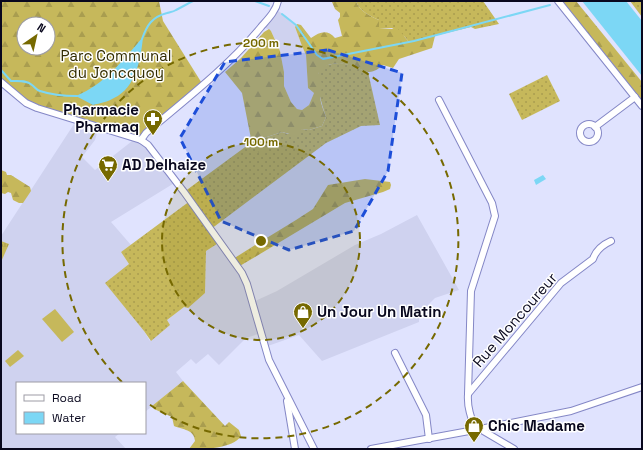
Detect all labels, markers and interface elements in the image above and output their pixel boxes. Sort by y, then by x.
north arrow [16,16,56,56]
text: N [35,20,49,36]
text: 200 m [243,35,279,51]
park label: Parc Communal du Joncquoy [61,46,171,82]
place label: Pharmacie Pharmaq [63,100,139,136]
pharmacy icon: Pharmacie Pharmaq [142,108,164,136]
text: 100 m [244,134,278,150]
supermarket icon: AD Delhaize [97,154,119,182]
place label: AD Delhaize [122,155,206,174]
centre of rings [254,234,268,248]
street label: Rue Moncoureur [468,268,561,371]
shop icon: Un Jour Un Matin [292,301,314,329]
place label: Un Jour Un Matin [317,302,441,321]
legend [16,382,146,434]
text: Road [52,390,81,406]
text: Water [52,410,86,426]
shop icon: Chic Madame [463,415,485,443]
place label: Chic Madame [488,416,585,435]

